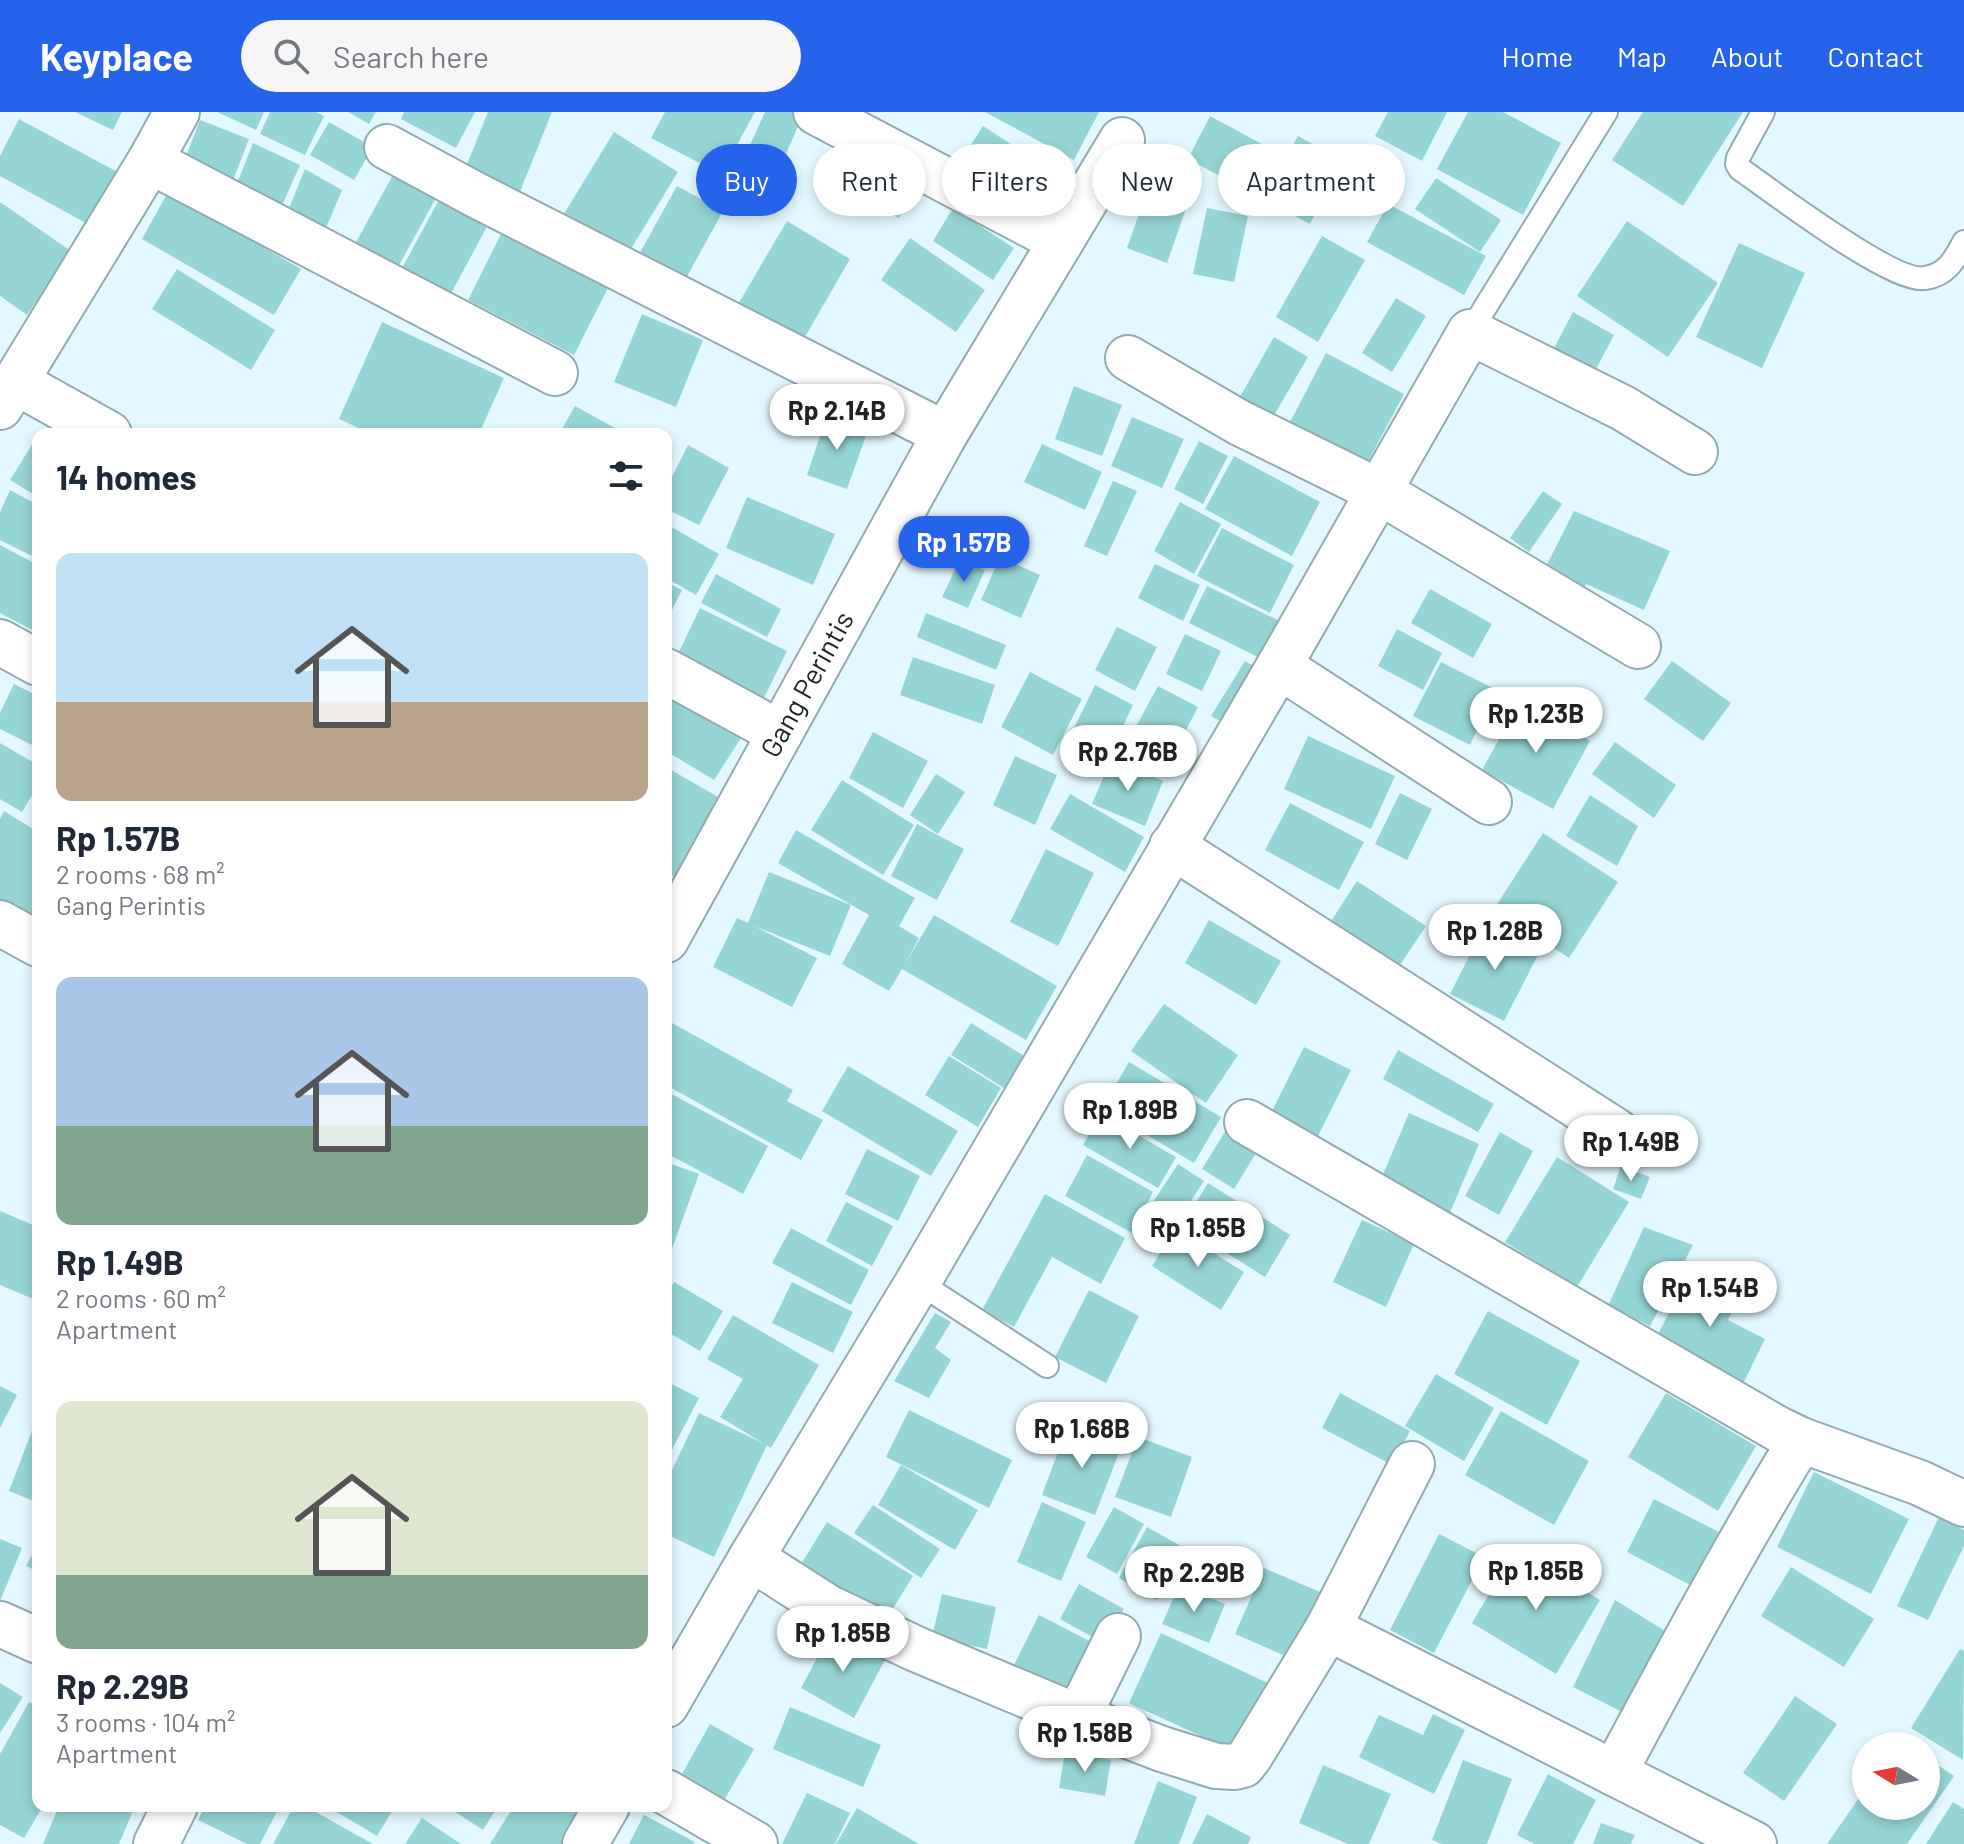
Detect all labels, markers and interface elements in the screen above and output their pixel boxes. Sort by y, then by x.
search box [241,20,801,92]
text: Keyplace [40,33,193,79]
icon: search [269,34,313,78]
text: Search here [333,38,489,74]
text: Home [1502,39,1573,73]
text: Map [1617,39,1667,73]
text: About [1711,39,1783,73]
text: Contact [1827,39,1924,73]
chip: Buy [696,144,797,216]
chip: Rent [813,144,926,216]
chip: Filters [942,144,1076,216]
chip: New [1092,144,1202,216]
chip: Apartment [1218,144,1405,216]
pin: Rp 2.14B [754,384,920,452]
text: Rp 2.14B [788,394,886,425]
icon: filters [604,454,648,498]
text: 14 homes [56,456,197,497]
pin: Rp 1.57B [881,516,1047,584]
text: Rp 1.57B [916,526,1012,557]
icon: home [280,605,424,749]
street label: Gang Perintis [752,605,860,763]
pin: Rp 1.23B [1453,687,1619,755]
text: Rp 1.23B [1488,697,1584,728]
pin: Rp 2.76B [1045,725,1211,793]
text: Rp 2.76B [1078,735,1178,766]
text: Rp 1.57B [56,817,180,858]
text: 2 rooms · 68 m² [56,858,225,889]
text: Gang Perintis [56,889,206,920]
pin: Rp 1.28B [1412,904,1578,972]
text: Rp 1.28B [1447,914,1543,945]
icon: home [280,1029,424,1173]
pin: Rp 1.89B [1047,1083,1213,1151]
text: Rp 1.89B [1082,1093,1178,1124]
pin: Rp 1.49B [1548,1115,1714,1183]
text: Rp 1.49B [1582,1125,1680,1156]
pin: Rp 1.85B [1115,1201,1281,1269]
text: Rp 1.85B [1150,1211,1246,1242]
text: Rp 1.49B [56,1241,184,1282]
pin: Rp 1.54B [1627,1261,1793,1329]
text: Rp 1.54B [1661,1271,1759,1302]
text: 2 rooms · 60 m² [56,1282,226,1313]
text: Apartment [56,1313,177,1344]
pin: Rp 1.68B [999,1402,1165,1470]
text: Rp 1.68B [1034,1412,1130,1443]
icon: home [280,1453,424,1597]
pin: Rp 1.85B [1453,1544,1619,1612]
pin: Rp 2.29B [1111,1546,1277,1614]
text: Rp 1.85B [1488,1554,1584,1585]
text: Rp 2.29B [1143,1556,1245,1587]
pin: Rp 1.85B [760,1606,926,1674]
text: Rp 1.85B [795,1616,891,1647]
text: Rp 2.29B [56,1665,189,1706]
text: 3 rooms · 104 m² [56,1706,235,1737]
pin: Rp 1.58B [1002,1706,1168,1774]
text: Rp 1.58B [1037,1716,1133,1747]
north arrow [1852,1732,1940,1820]
map controls [1852,1732,1940,1820]
text: Apartment [56,1737,177,1768]

